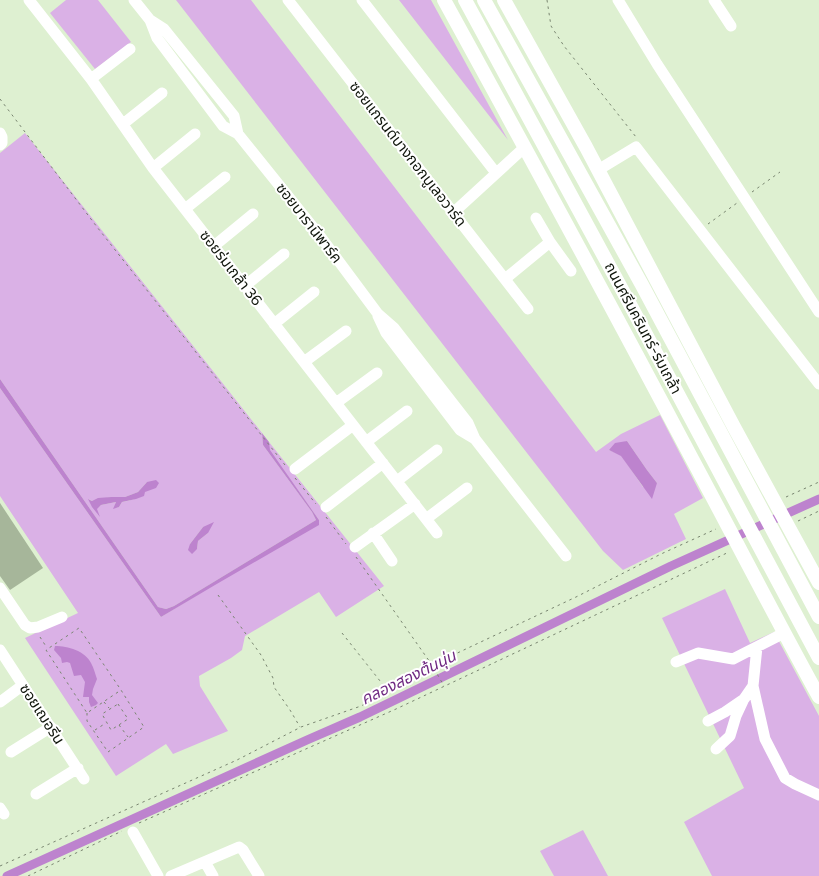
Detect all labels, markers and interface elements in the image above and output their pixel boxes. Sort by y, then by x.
street label: ซอยแกรนด์บางกอกบูเลอวาร์ด [346,77,471,230]
street label: ซอยบารานีพาร์ค [273,179,347,266]
street label: ซอยร่มเกล้า 36 [197,226,267,309]
street label: ถนนศรีนครินทร์-ร่มเกล้า [602,259,686,396]
water label: คลองสองต้นนุ่น [357,645,460,710]
street label: ซอยเฌอรีน [17,680,69,747]

